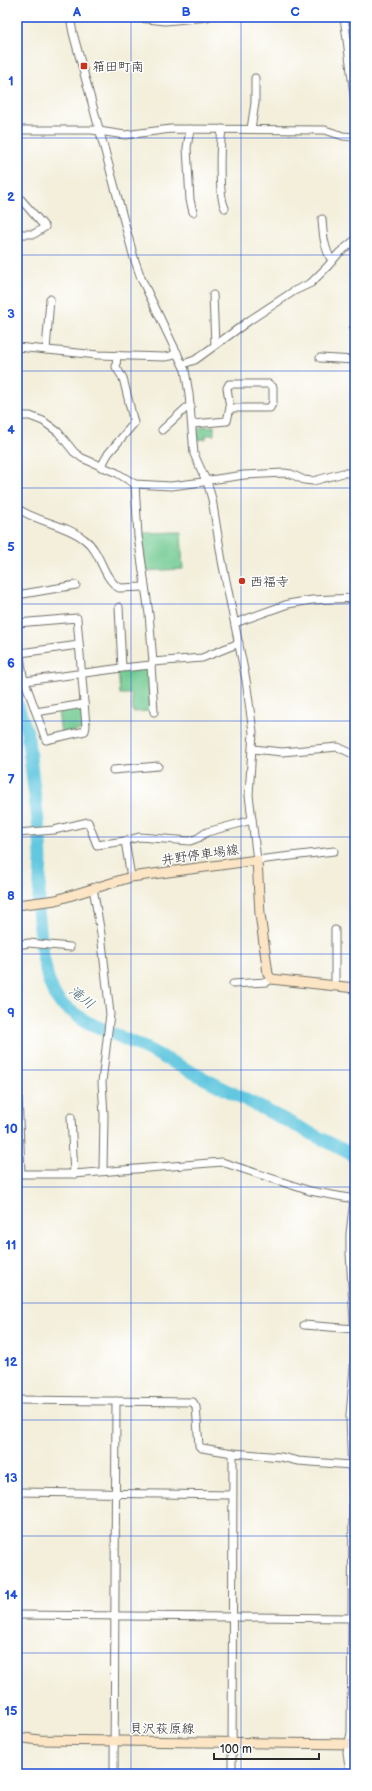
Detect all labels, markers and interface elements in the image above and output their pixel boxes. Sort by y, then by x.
text: A [72,4,81,20]
text: B [181,4,191,20]
text: C [290,4,300,20]
place label: 箱田町南 [92,59,144,75]
marker: 箱田町南 [79,61,89,71]
text: 1 [8,73,14,89]
text: 2 [7,189,15,205]
text: 3 [7,306,15,322]
text: 4 [7,422,15,438]
text: 5 [7,539,15,555]
place label: 西福寺 [250,574,289,590]
marker: 西福寺 [237,576,247,586]
text: 6 [7,655,15,671]
text: 7 [7,772,15,788]
street label: 井野停車場線 [160,842,241,868]
text: 8 [7,888,15,904]
water label: 滝川 [65,982,98,1013]
text: 9 [7,1005,15,1021]
text: 10 [4,1121,18,1137]
text: 11 [6,1237,16,1253]
text: 12 [4,1354,18,1370]
text: 13 [4,1470,18,1486]
text: 14 [4,1587,18,1603]
text: 15 [5,1703,18,1719]
street label: 貝沢萩原線 [129,1721,195,1737]
scale bar [214,1735,319,1761]
text: 100 m [220,1742,252,1757]

